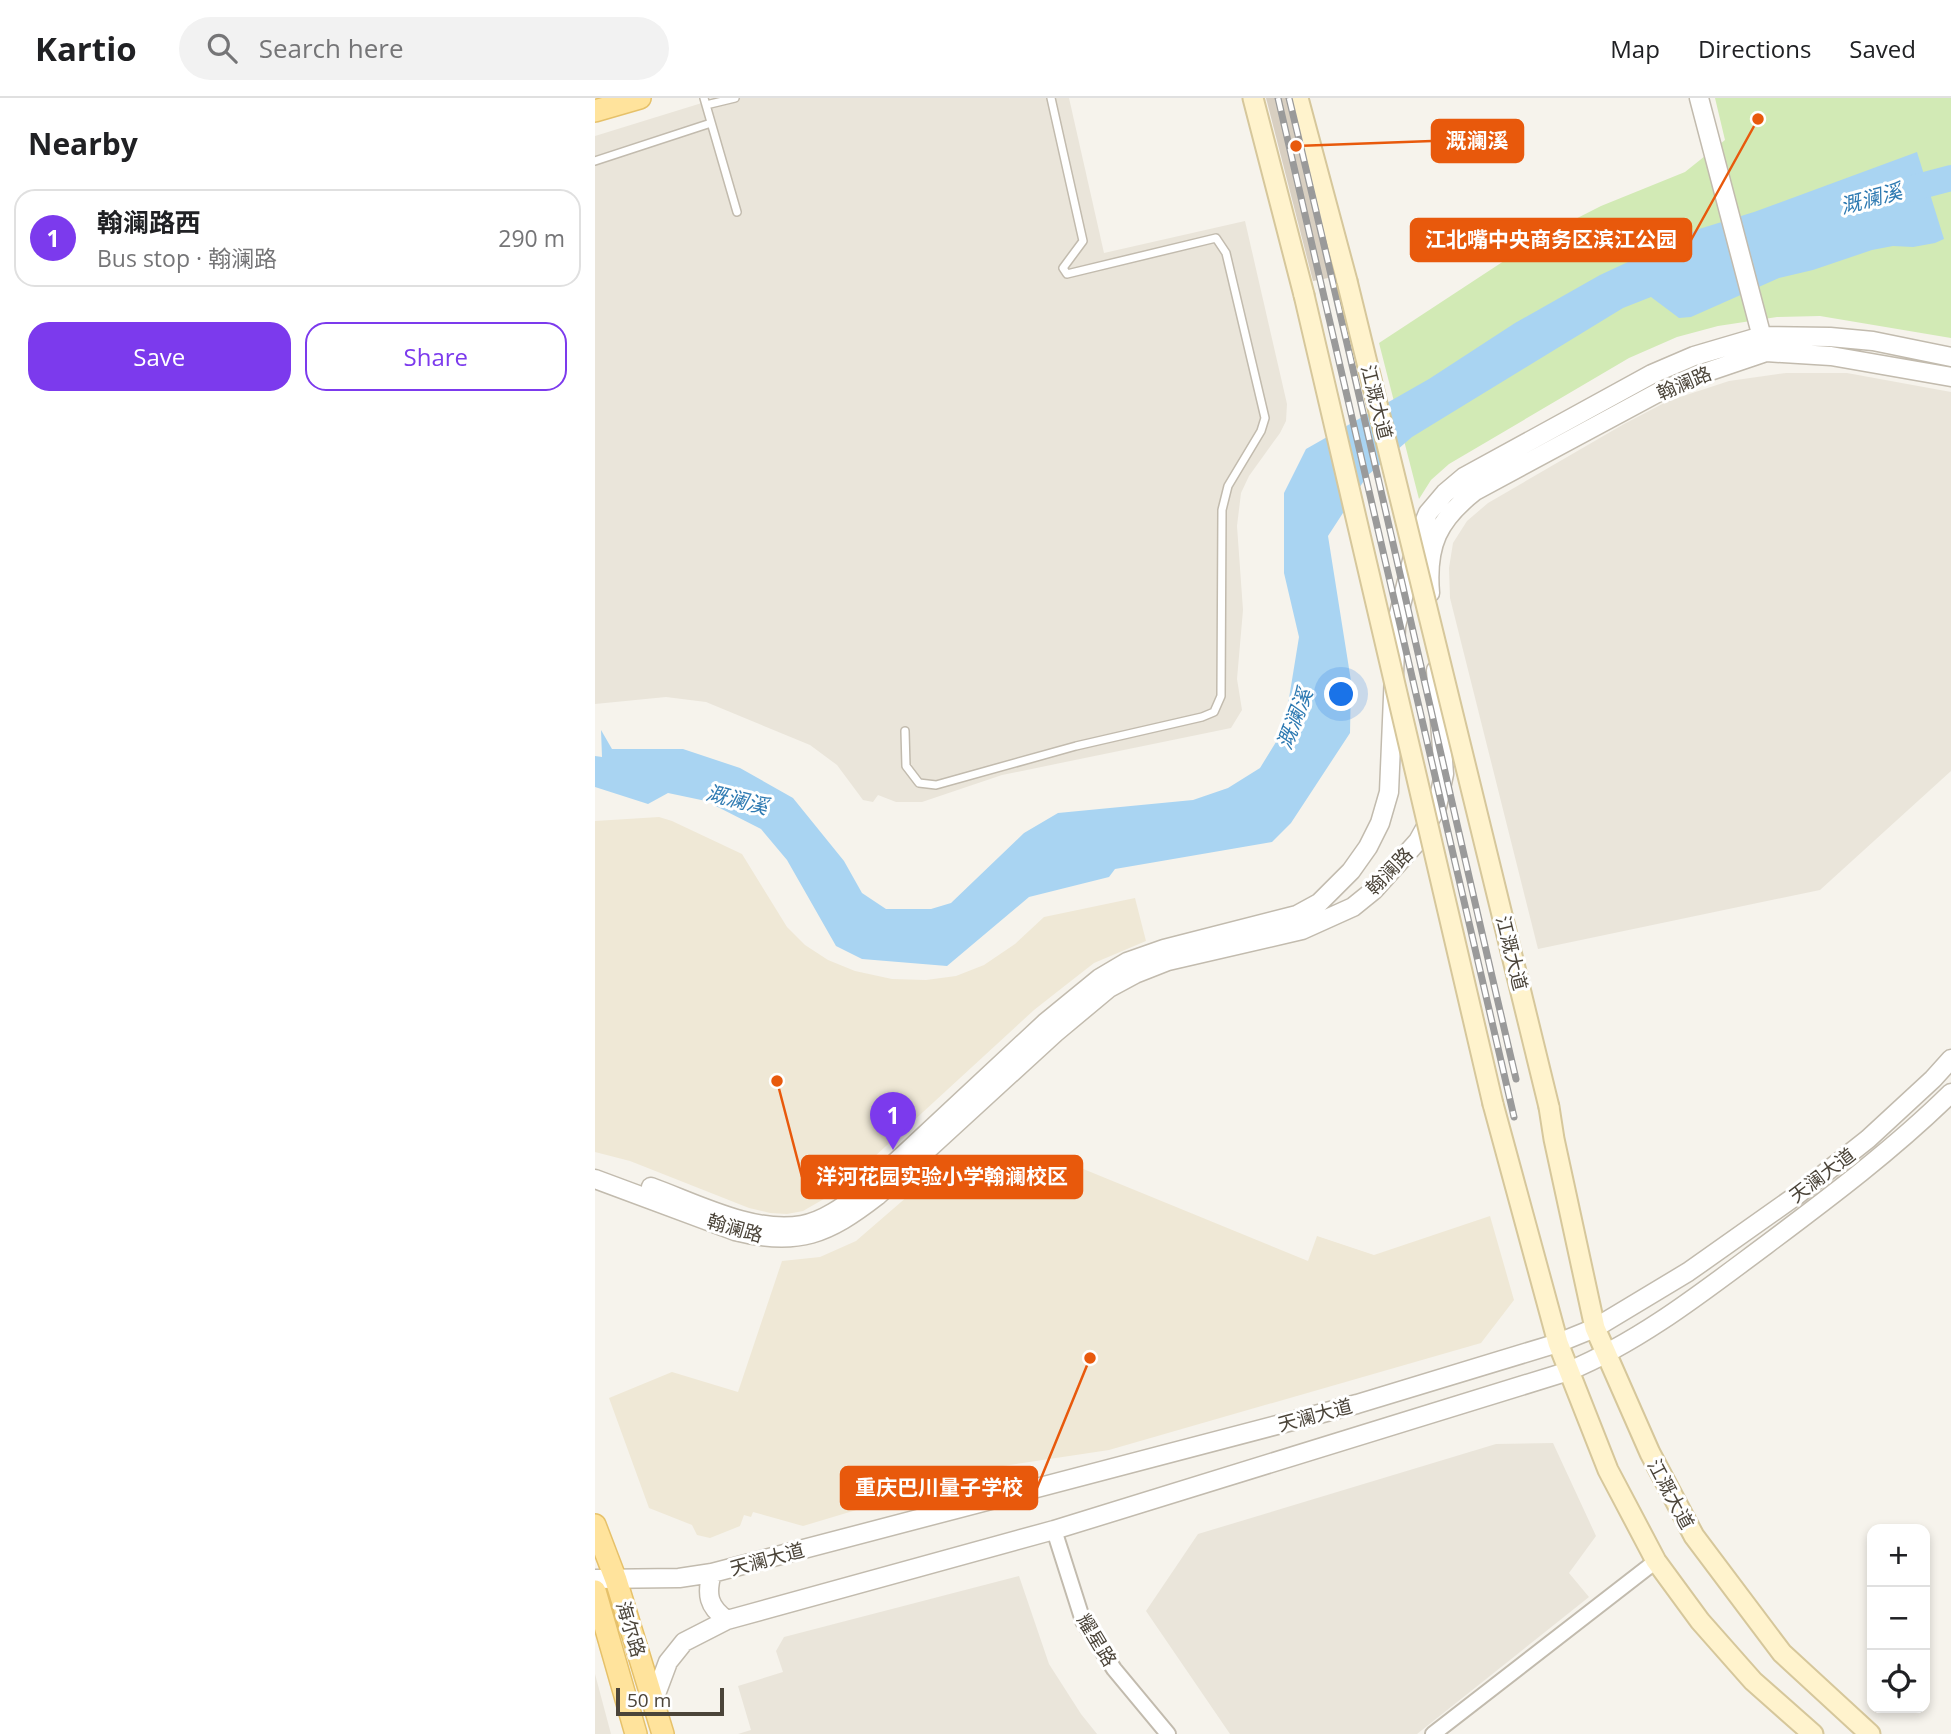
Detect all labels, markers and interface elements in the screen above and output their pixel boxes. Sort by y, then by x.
search box [179,17,669,80]
text: Kartio [35,26,137,71]
icon: search [203,29,241,67]
text: Search here [259,30,404,66]
text: Map [1610,32,1660,65]
text: Directions [1698,32,1811,65]
text: Saved [1849,32,1916,65]
callout: 溉澜溪 [1432,120,1523,162]
text: Nearby [28,123,138,164]
text: 溉澜溪 [1446,126,1509,154]
water label: 溉澜溪 [1837,176,1907,220]
text: 翰澜路西 [97,204,201,240]
callout: 江北嘴中央商务区滨江公园 [1411,219,1691,261]
text: 1 [46,222,60,254]
text: 290 m [498,222,565,254]
text: 江北嘴中央商务区滨江公园 [1425,225,1677,253]
text: Bus stop · 翰澜路 [97,242,277,274]
button: Save [28,322,291,391]
button: Share [305,322,567,391]
street label: 翰澜路 [1653,360,1715,406]
street label: 江溉大道 [1355,362,1399,442]
your location [1324,677,1358,711]
water label: 溉澜溪 [1270,682,1319,753]
water label: 溉澜溪 [703,778,773,821]
street label: 翰澜路 [1360,841,1418,901]
street label: 江溉大道 [1490,913,1534,993]
pin: 1 [870,1092,916,1150]
street label: 天澜大道 [1784,1142,1860,1208]
callout: 洋河花园实验小学翰澜校区 [802,1156,1082,1198]
text: 洋河花园实验小学翰澜校区 [816,1162,1068,1190]
street label: 翰澜路 [704,1208,766,1248]
street label: 天澜大道 [1275,1393,1355,1437]
street label: 江溉大道 [1642,1454,1700,1534]
callout: 重庆巴川量子学校 [841,1467,1037,1509]
text: 重庆巴川量子学校 [855,1473,1023,1501]
map controls [1867,1524,1930,1713]
button: + [1867,1524,1930,1587]
street label: 天澜大道 [727,1537,807,1581]
button: − [1867,1587,1930,1650]
street label: 海尔路 [610,1598,652,1660]
street label: 耀星路 [1071,1609,1123,1671]
button: locate [1867,1650,1930,1713]
scale bar [616,1685,725,1717]
text: 50 m [627,1687,671,1713]

